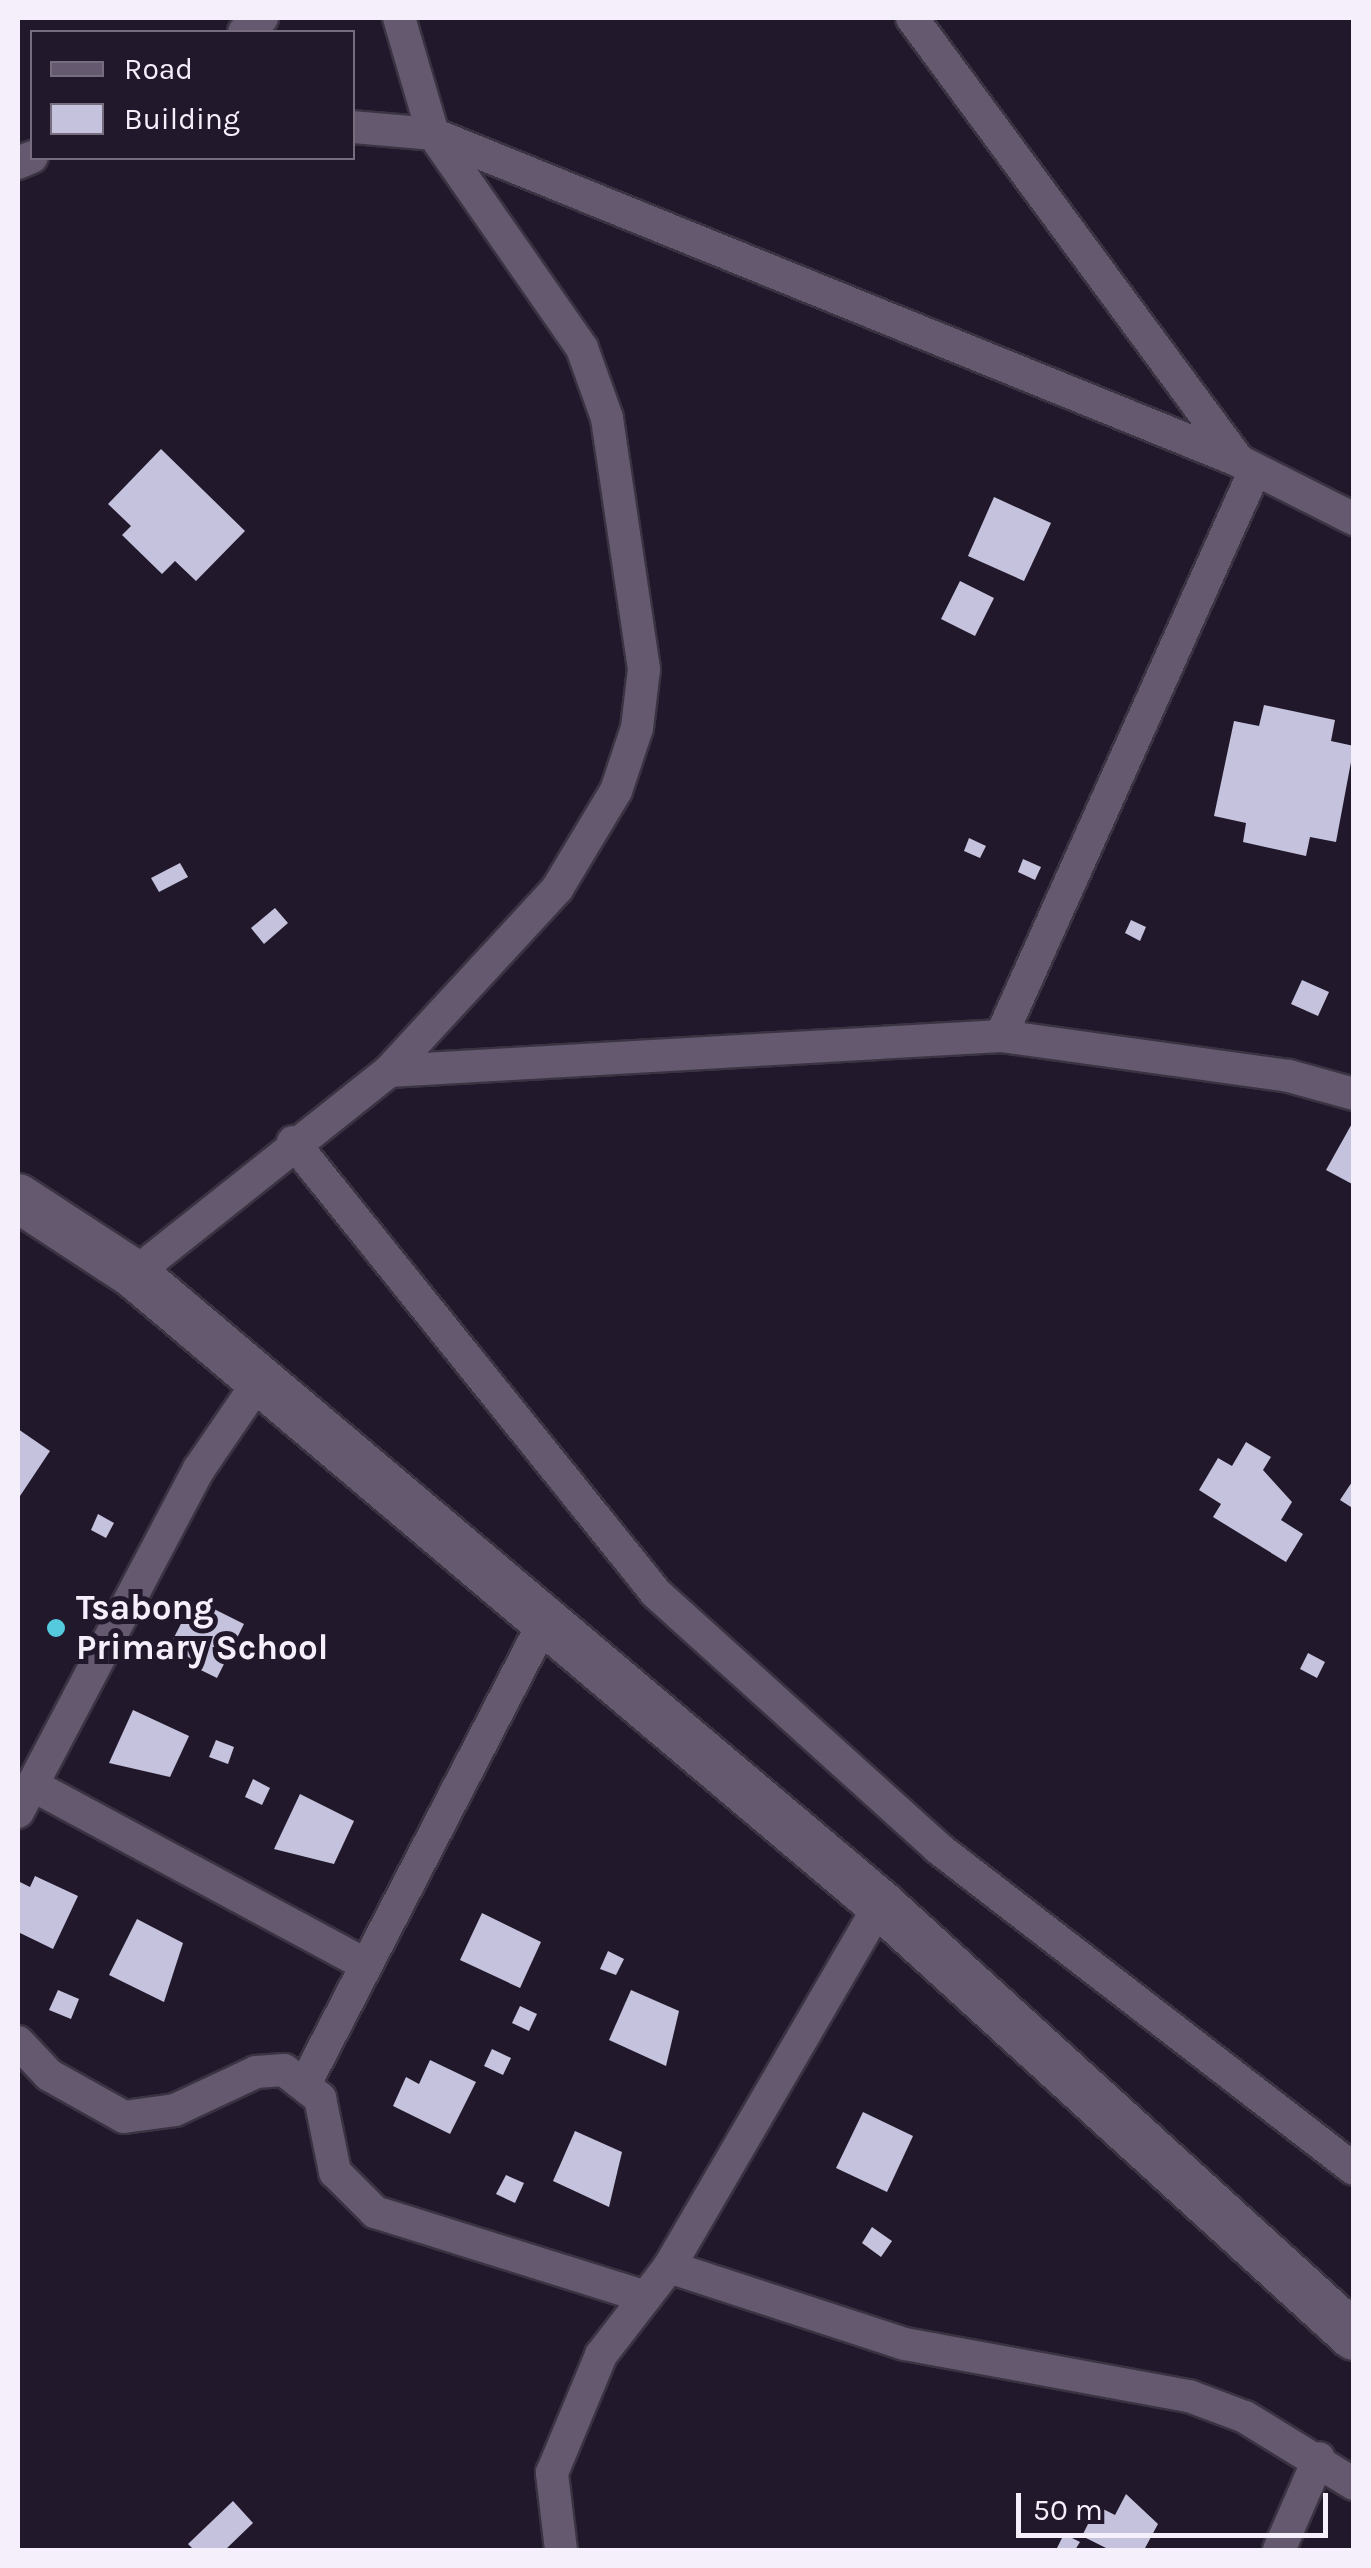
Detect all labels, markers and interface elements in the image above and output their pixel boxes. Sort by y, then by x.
legend [30,30,355,160]
text: Road [124,51,193,87]
text: Building [124,101,240,137]
place label: Tsabong Primary School [76,1587,328,1669]
marker: Tsabong Primary School [45,1617,67,1639]
scale bar [1021,2473,1334,2535]
text: 50 m [1033,2492,1103,2528]

